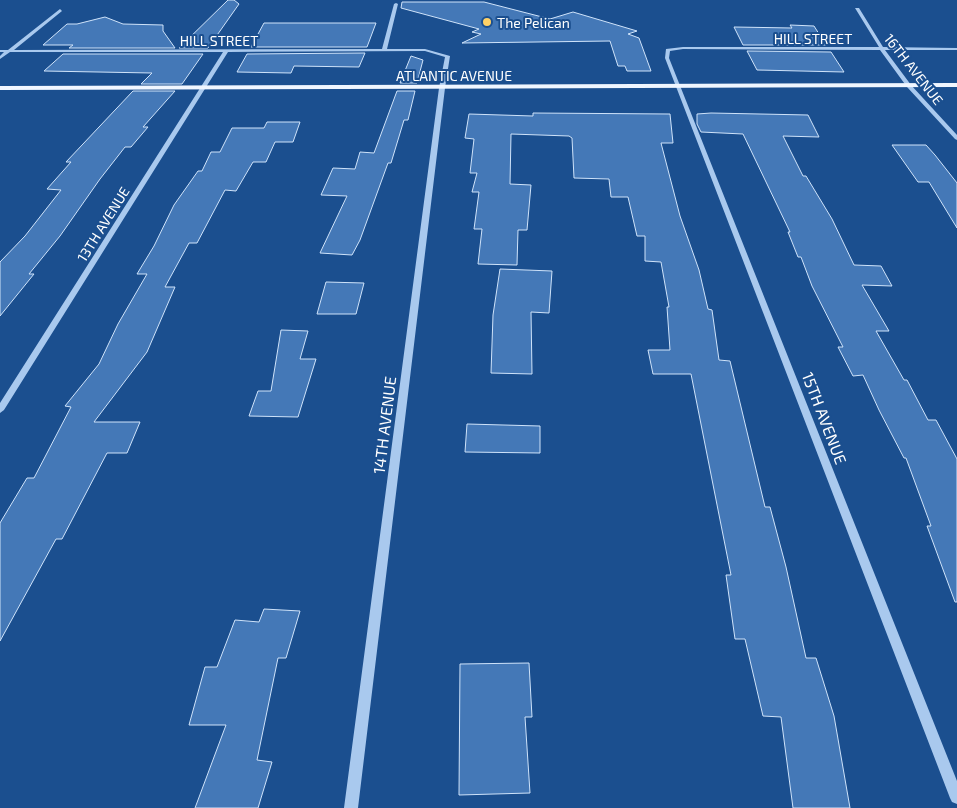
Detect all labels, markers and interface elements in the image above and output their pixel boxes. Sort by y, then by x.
place label: The Pelican [497,14,570,31]
marker: The Pelican [481,16,493,28]
street label: HILL STREET [774,30,852,47]
street label: 16TH AVENUE [881,30,947,108]
street label: HILL STREET [180,32,258,49]
street label: ATLANTIC AVENUE [396,67,512,84]
street label: 13TH AVENUE [73,183,133,265]
street label: 15TH AVENUE [799,369,851,467]
street label: 14TH AVENUE [369,375,399,475]

